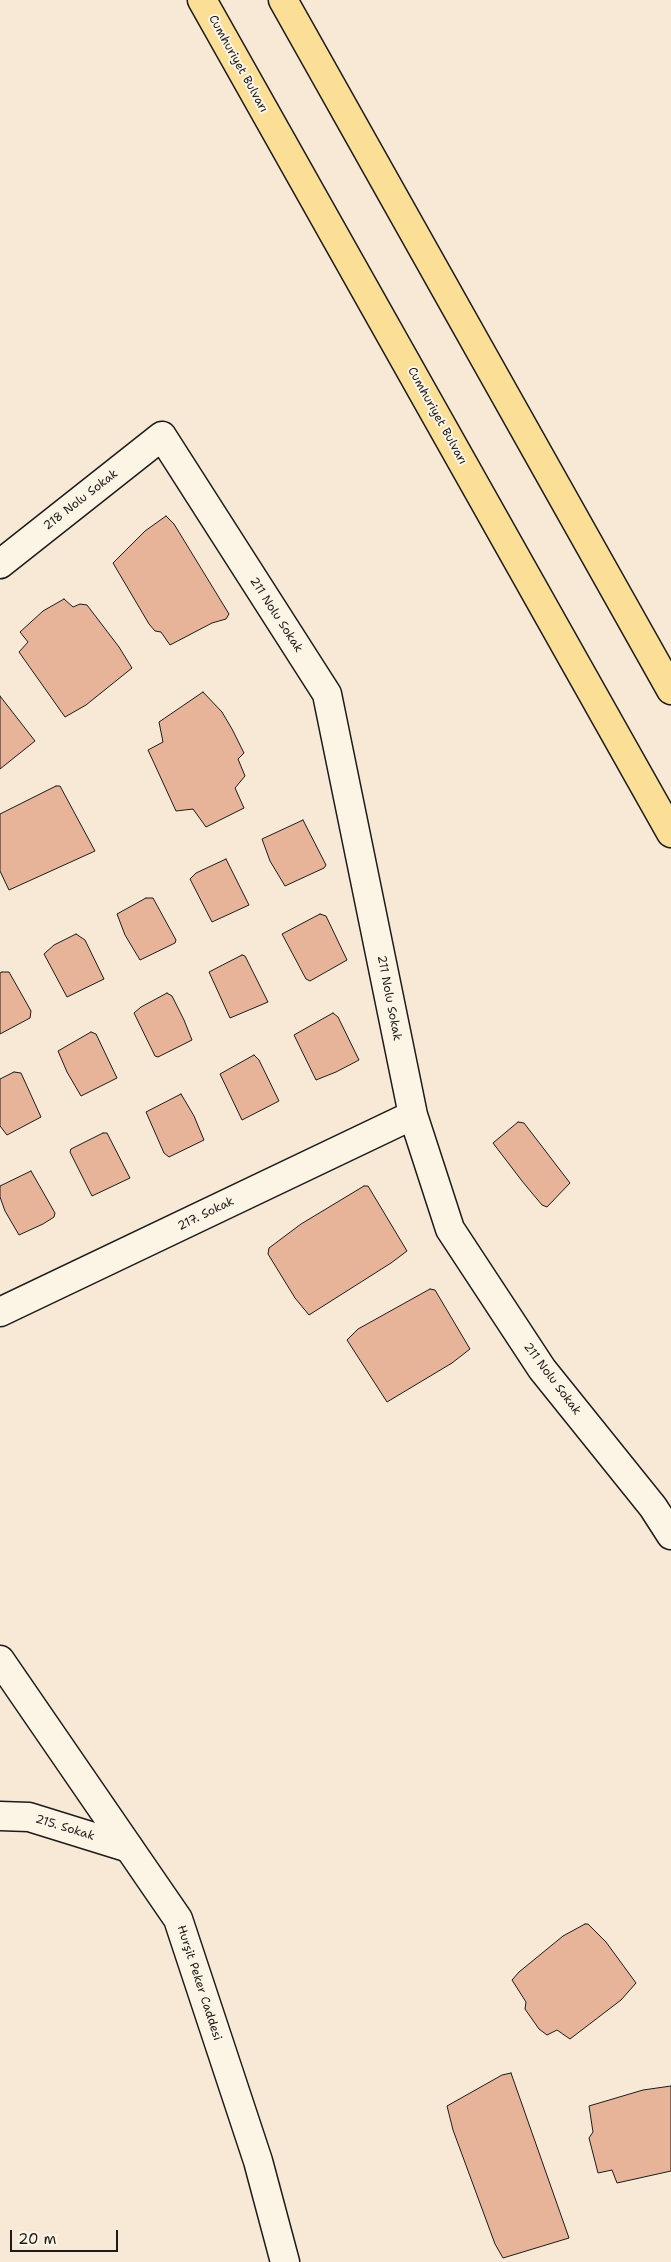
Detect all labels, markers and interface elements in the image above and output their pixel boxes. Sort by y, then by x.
street label: Cumhuriyet Bulvarı [205,13,271,115]
street label: Cumhuriyet Bulvarı [404,365,470,467]
street label: 218 Nolu Sokak [41,467,121,533]
street label: 211 Nolu Sokak [246,575,306,655]
street label: 211 Nolu Sokak [374,954,404,1042]
street label: 217. Sokak [175,1194,237,1234]
street label: 211 Nolu Sokak [520,1340,584,1418]
street label: 215. Sokak [34,1812,96,1844]
street label: Hurşit Peker Caddesi [174,1924,224,2042]
scale bar [12,2220,120,2252]
text: 20 m [18,2229,57,2249]

